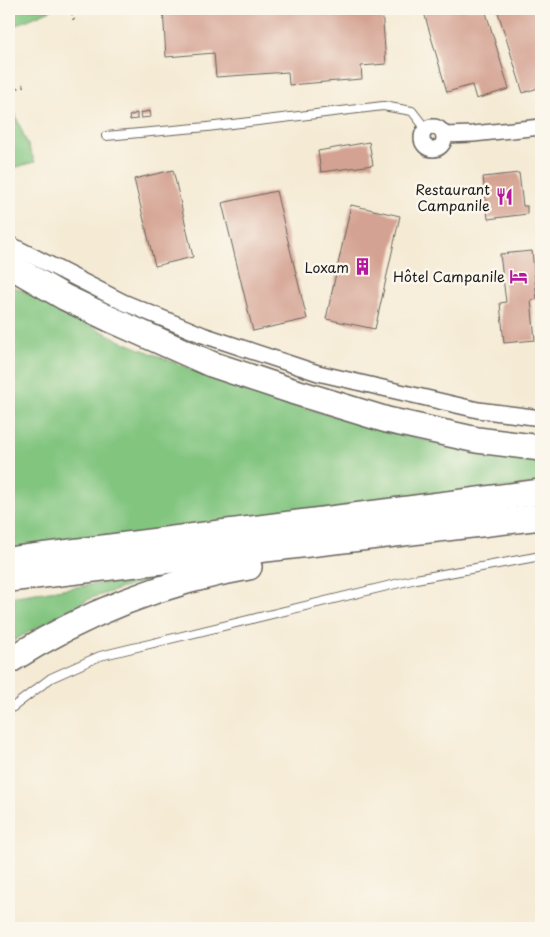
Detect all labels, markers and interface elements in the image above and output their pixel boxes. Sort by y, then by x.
place label: Restaurant Campanile [415,179,490,216]
restaurant icon: Restaurant Campanile [494,187,514,207]
place label: Loxam [305,257,349,278]
building icon: Loxam [353,257,373,277]
place label: Hôtel Campanile [393,266,505,287]
hotel icon: Hôtel Campanile [509,266,529,286]

